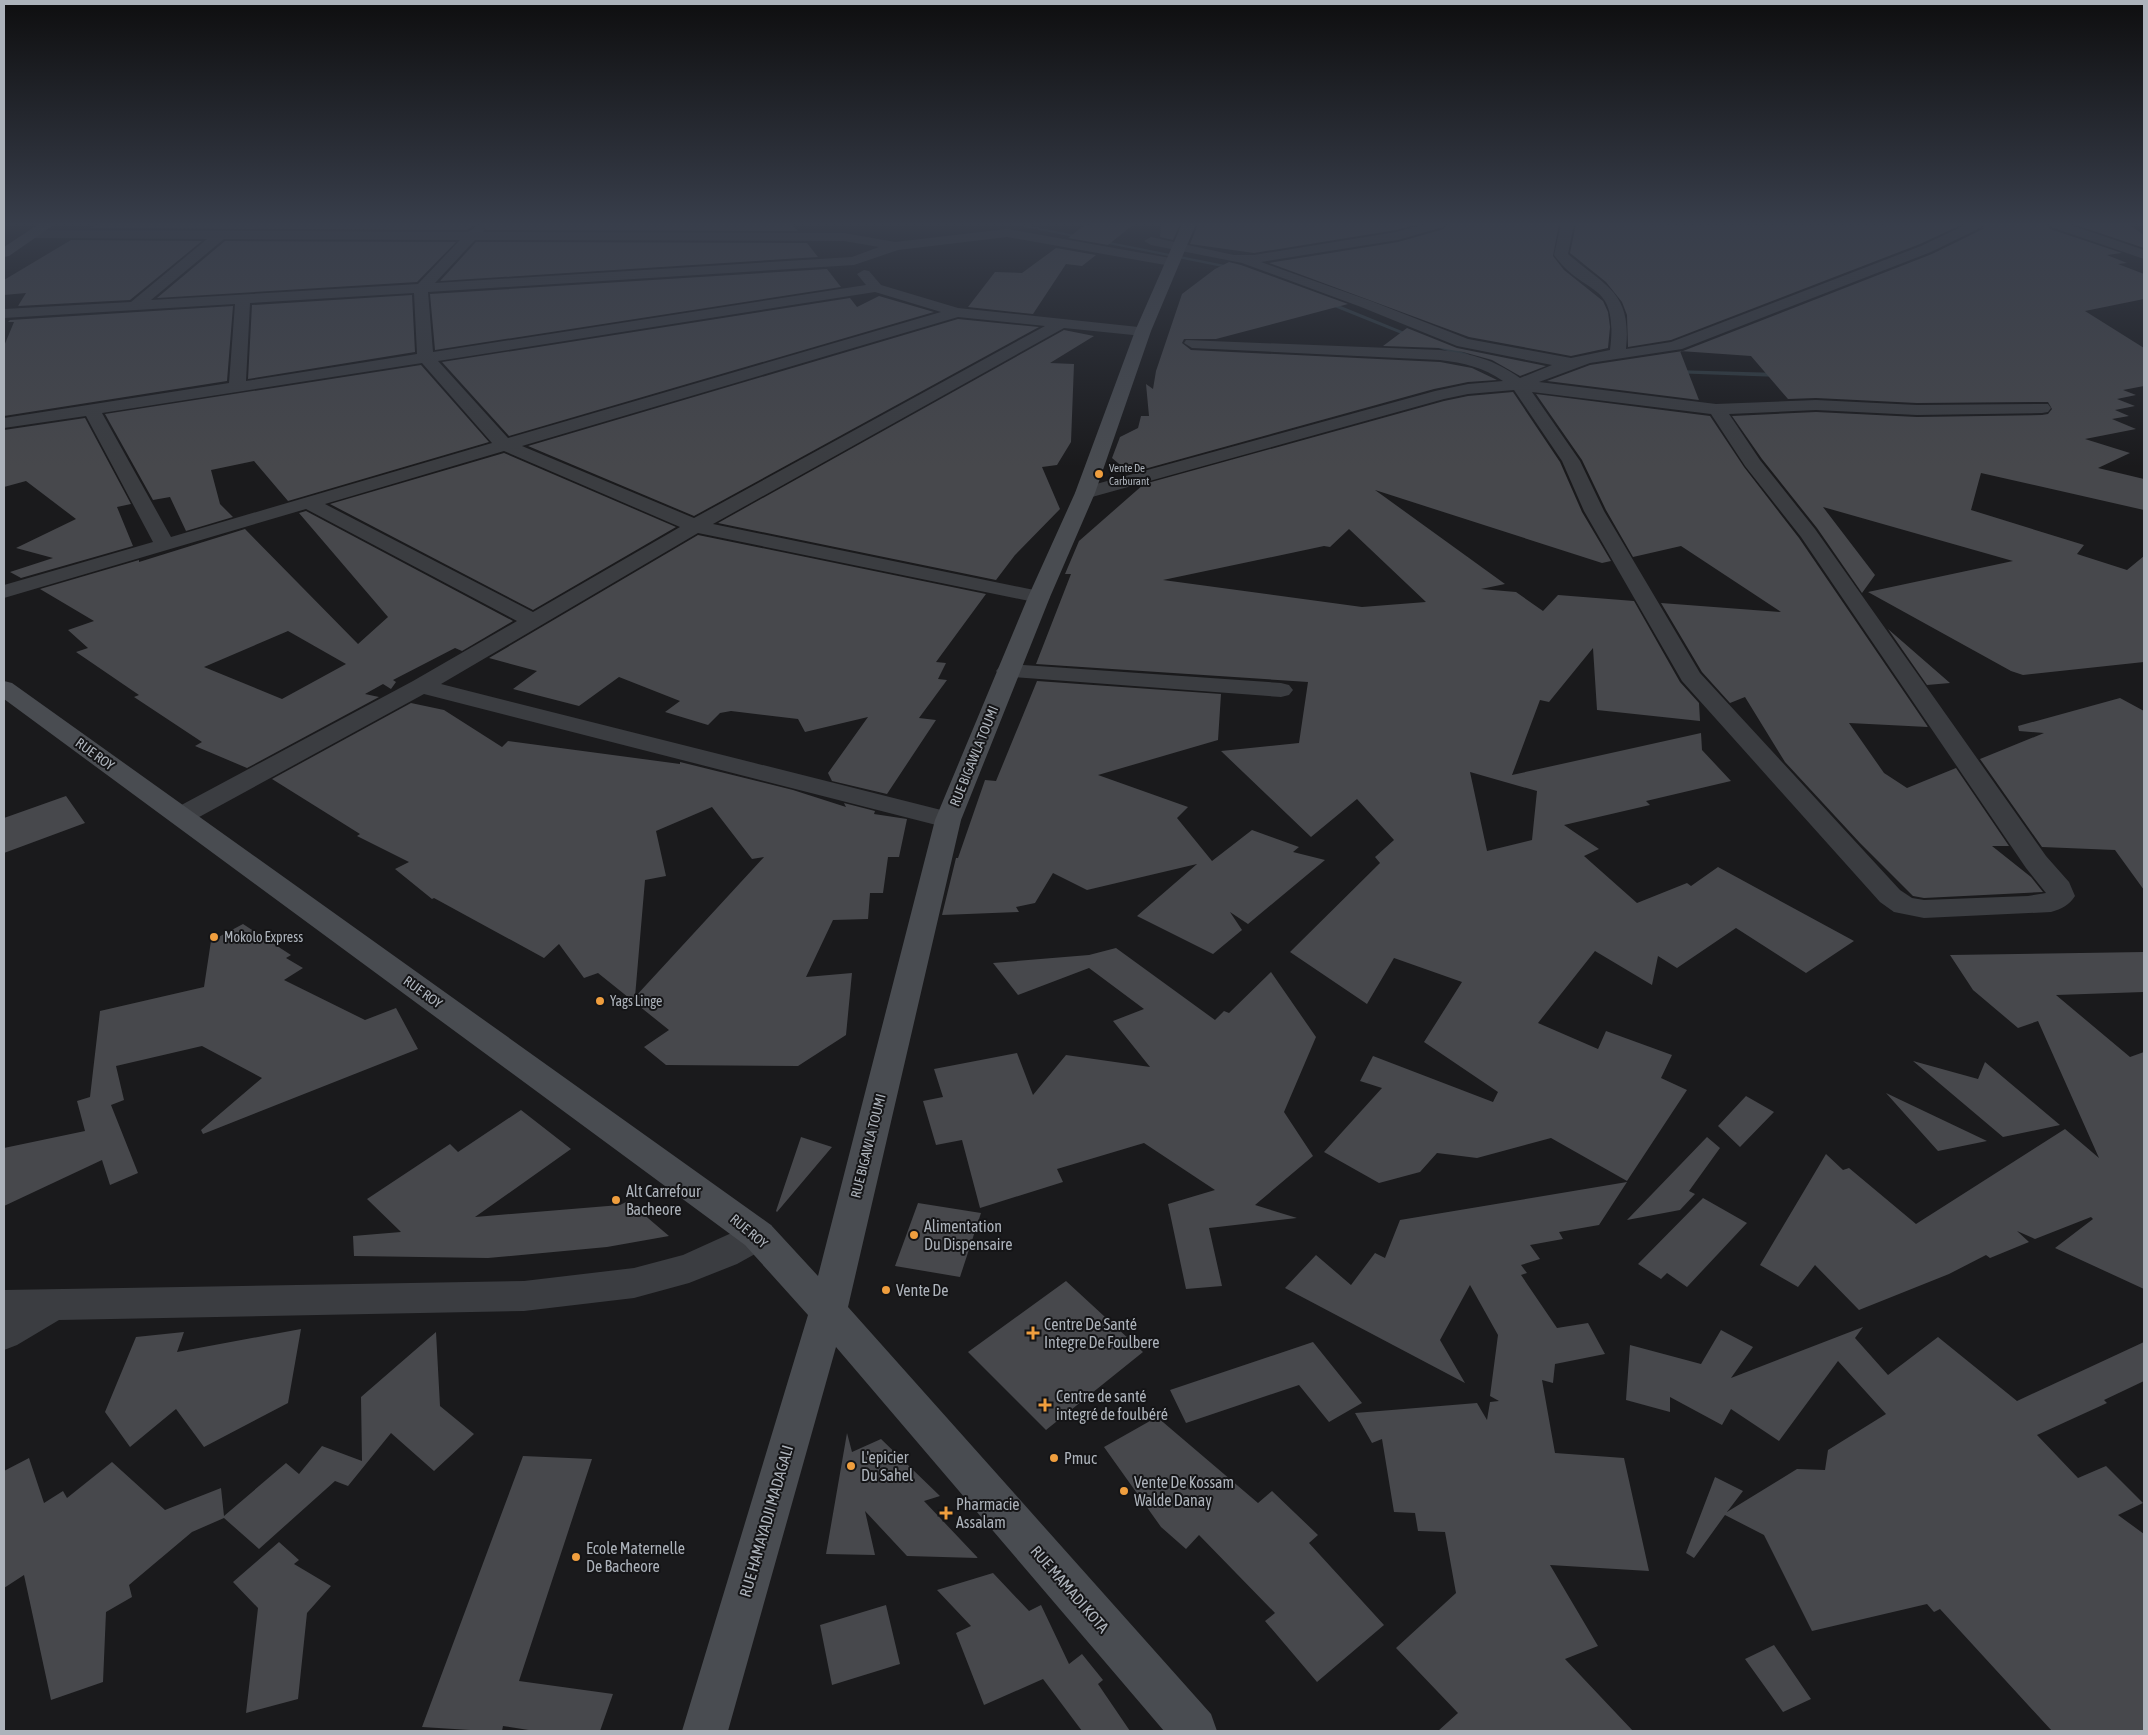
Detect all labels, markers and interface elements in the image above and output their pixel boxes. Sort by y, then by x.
place label: Vente De Carburant [1109,462,1149,487]
marker: Vente De Carburant [1093,468,1105,480]
street label: RUE BIGAWLA TOUMI [947,703,1001,809]
street label: RUE ROY [72,735,118,774]
place label: Mokolo Express [224,929,303,945]
marker: Mokolo Express [208,931,220,943]
street label: RUE ROY [400,973,446,1012]
place label: Yags Linge [610,993,662,1009]
marker: Yags Linge [594,995,606,1007]
street label: RUE BIGAWLA TOUMI [847,1092,889,1200]
place label: Alt Carrefour Bacheore [626,1182,701,1218]
marker: Alt Carrefour Bacheore [610,1194,622,1206]
street label: RUE ROY [727,1211,772,1252]
place label: Alimentation Du Dispensaire [924,1217,1013,1254]
marker: Alimentation Du Dispensaire [908,1229,920,1241]
place label: Vente De [896,1281,949,1299]
marker: Vente De [880,1284,892,1296]
place label: Centre De Santé Integre De Foulbere [1044,1315,1159,1352]
marker: Centre De Santé Integre De Foulbere [1026,1326,1040,1340]
place label: Centre de santé integré de foulbéré [1056,1387,1168,1424]
marker: Centre de santé integré de foulbéré [1038,1398,1052,1412]
street label: RUE HAMAYADJI MADAGALI [736,1443,796,1599]
place label: L'epicier Du Sahel [861,1448,914,1484]
place label: Pmuc [1064,1449,1097,1467]
marker: Pmuc [1048,1452,1060,1464]
marker: L'epicier Du Sahel [845,1460,857,1472]
place label: Vente De Kossam Walde Danay [1134,1473,1234,1510]
marker: Vente De Kossam Walde Danay [1118,1485,1130,1497]
place label: Pharmacie Assalam [956,1495,1020,1531]
marker: Pharmacie Assalam [940,1507,952,1519]
place label: Ecole Maternelle De Bacheore [586,1539,685,1575]
street label: RUE MAMADI KOTA [1027,1542,1113,1636]
marker: Ecole Maternelle De Bacheore [570,1551,582,1563]

